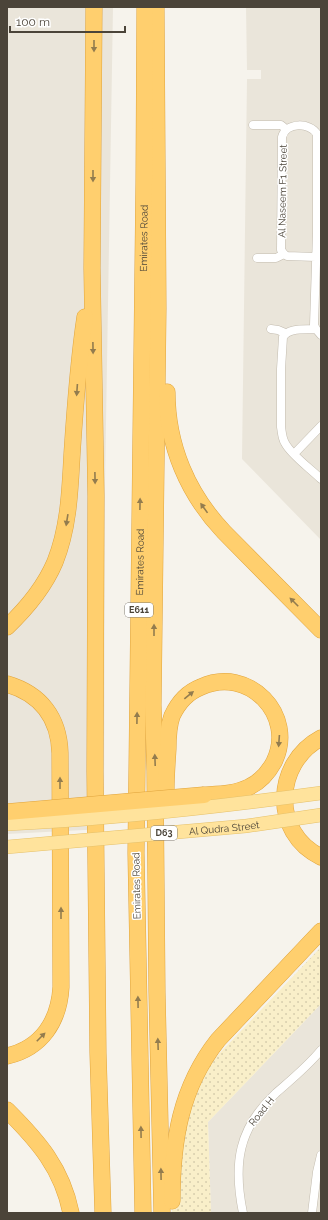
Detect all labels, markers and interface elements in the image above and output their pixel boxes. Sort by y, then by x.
scale bar [10,8,125,34]
text: 100 m [16,15,50,29]
one-way arrow [91,40,97,53]
street label: Al Naseem F1 Street [276,144,289,238]
one-way arrow [90,170,96,183]
street label: Emirates Road [138,205,150,272]
one-way arrow [90,342,97,354]
one-way arrow [73,384,80,396]
one-way arrow [92,472,99,484]
one-way arrow [137,497,143,510]
one-way arrow [199,503,208,514]
one-way arrow [64,514,70,526]
street label: Emirates Road [134,529,146,596]
one-way arrow [289,597,298,607]
road number: E611 [125,603,153,617]
one-way arrow [151,623,157,636]
one-way arrow [183,690,194,699]
one-way arrow [134,712,141,724]
one-way arrow [275,735,282,747]
one-way arrow [152,753,158,766]
one-way arrow [57,776,63,789]
street label: Al Qudra Street [189,819,261,837]
road number: D63 [151,826,177,840]
street label: Emirates Road [130,852,143,919]
one-way arrow [58,906,64,919]
one-way arrow [135,995,141,1008]
one-way arrow [36,1032,46,1042]
one-way arrow [155,1037,161,1050]
street label: Road H [246,1095,276,1128]
one-way arrow [138,1125,144,1138]
one-way arrow [158,1167,164,1180]

